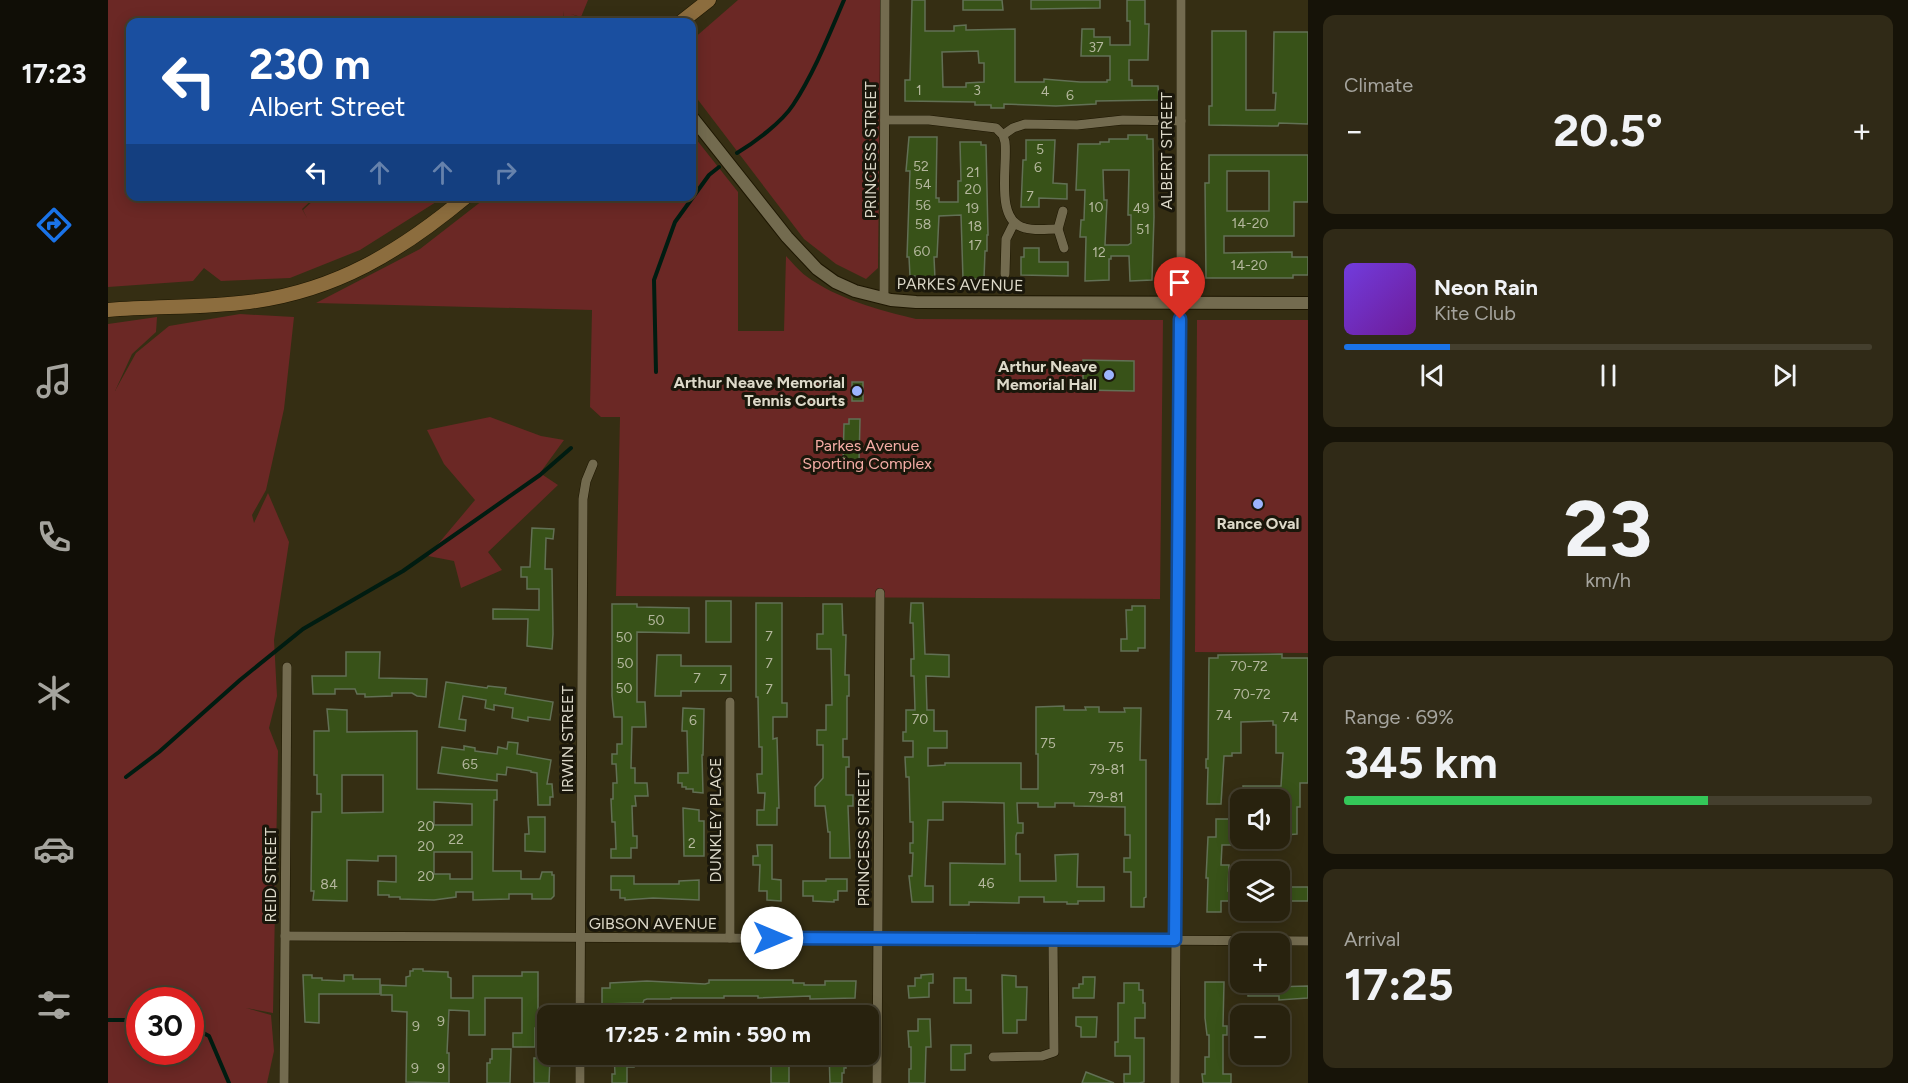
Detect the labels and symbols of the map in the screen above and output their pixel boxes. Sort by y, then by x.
house number: 37 [1088,39,1104,56]
street label: PRINCESS STREET [861,81,880,219]
house number: 1 [916,82,922,99]
house number: 3 [973,82,981,99]
house number: 4 [1041,83,1050,100]
house number: 6 [1066,87,1074,104]
street label: ALBERT STREET [1157,92,1176,210]
house number: 5 [1036,141,1044,158]
house number: 52 [913,158,929,175]
house number: 6 [1034,159,1042,176]
house number: 21 [966,164,980,181]
house number: 54 [915,176,932,193]
house number: 20 [965,181,981,198]
house number: 7 [1026,188,1034,205]
house number: 56 [915,197,931,214]
house number: 10 [1089,199,1103,216]
house number: 19 [965,200,979,217]
house number: 49 [1133,200,1149,217]
house number: 14-20 [1231,215,1269,232]
house number: 58 [915,216,931,233]
house number: 18 [968,218,982,235]
house number: 51 [1136,221,1150,238]
house number: 17 [968,237,982,254]
house number: 60 [914,243,930,260]
house number: 12 [1092,244,1106,261]
pin [1154,257,1205,319]
house number: 14-20 [1230,257,1268,274]
street label: PARKES AVENUE [896,274,1024,295]
place label: Arthur Neave Memorial Hall [996,357,1097,394]
marker: Arthur Neave Memorial Hall [1102,368,1116,382]
place label: Arthur Neave Memorial Tennis Courts [674,373,846,410]
marker: Arthur Neave Memorial Tennis Courts [850,384,864,398]
park label: Parkes Avenue Sporting Complex [802,436,932,473]
marker: Rance Oval [1251,497,1265,511]
place label: Rance Oval [1216,514,1300,533]
house number: 50 [647,612,665,629]
house number: 7 [765,628,773,645]
house number: 50 [615,629,633,646]
house number: 50 [616,655,634,672]
house number: 7 [765,655,773,672]
house number: 70-72 [1230,658,1268,675]
house number: 7 [693,670,701,687]
house number: 7 [719,671,727,688]
house number: 50 [615,680,633,697]
house number: 7 [765,681,773,698]
street label: IRWIN STREET [558,685,577,792]
house number: 70-72 [1233,686,1271,703]
house number: 74 [1216,707,1232,724]
house number: 74 [1282,709,1298,726]
house number: 70 [912,711,928,728]
house number: 6 [689,712,697,729]
house number: 75 [1040,735,1056,752]
house number: 75 [1108,739,1124,756]
house number: 65 [462,756,478,773]
street label: DUNKLEY PLACE [706,758,725,882]
house number: 79-81 [1089,761,1125,778]
street label: PRINCESS STREET [854,769,873,907]
house number: 79-81 [1088,789,1124,806]
house number: 20 [418,818,434,835]
street label: REID STREET [261,827,280,923]
house number: 22 [448,831,464,848]
house number: 2 [688,835,696,852]
house number: 20 [418,838,434,855]
house number: 20 [418,868,434,885]
house number: 46 [978,875,994,892]
house number: 84 [320,876,338,893]
position arrow [740,906,804,970]
street label: GIBSON AVENUE [589,914,717,933]
speed limit sign: 30 [126,987,204,1065]
house number: 9 [437,1013,445,1030]
house number: 9 [412,1018,420,1035]
house number: 9 [411,1060,419,1077]
house number: 9 [437,1060,445,1077]

